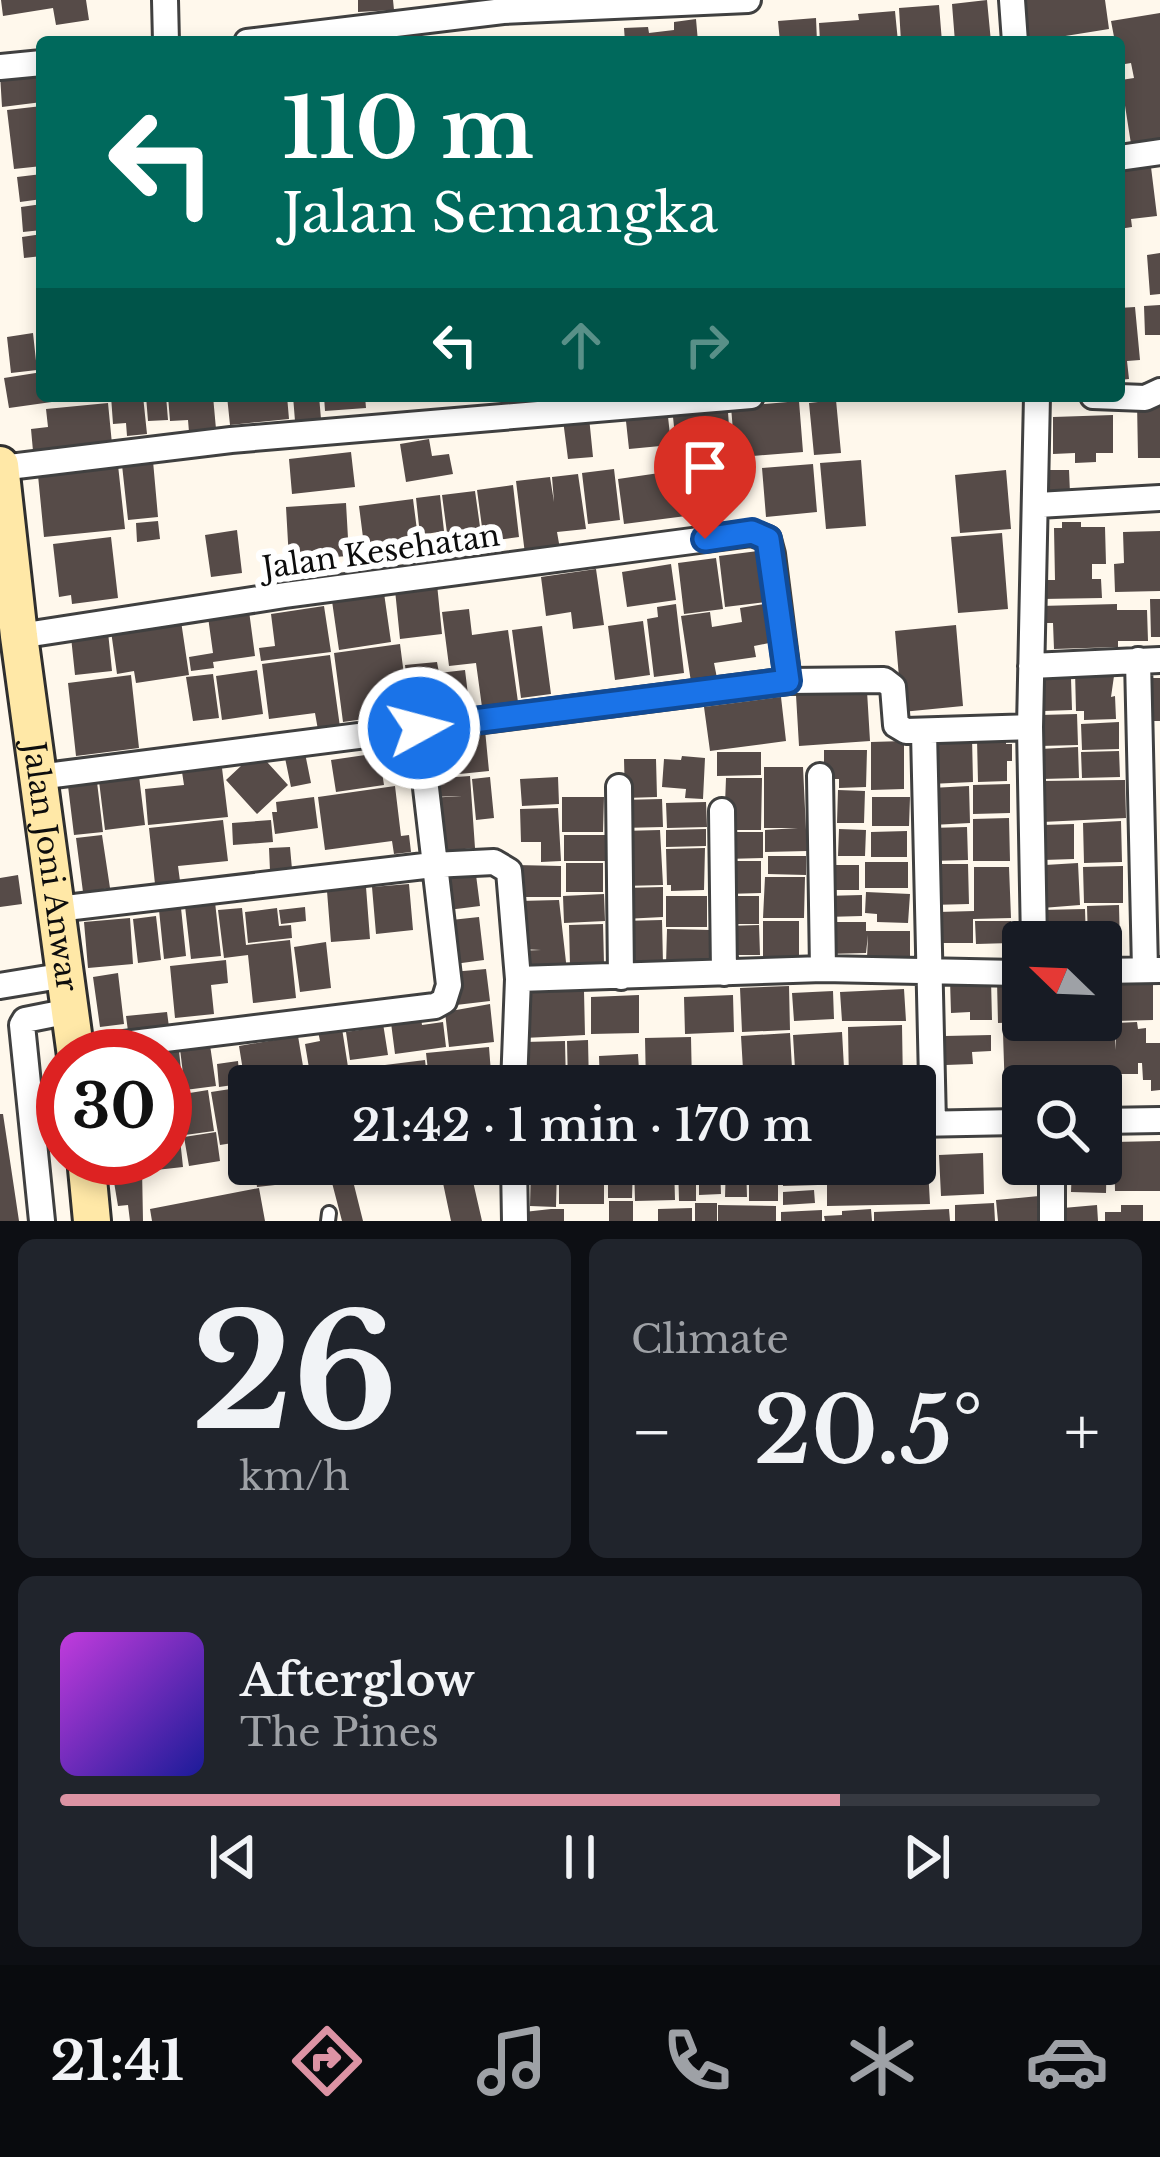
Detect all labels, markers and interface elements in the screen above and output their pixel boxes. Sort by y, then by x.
text: 110 m [282,77,534,181]
icon: left [84,84,240,240]
text: Jalan Semangka [282,180,718,247]
icon: left [422,312,488,378]
icon: ahead [548,312,614,378]
icon: right [674,312,740,378]
pin [654,416,756,539]
icon: arrive [672,434,738,500]
street label: Jalan Kesehatan [256,517,502,587]
position arrow [356,665,482,791]
street label: Jalan Joni Anwar [15,736,86,995]
north arrow [1002,921,1122,1041]
map controls [1002,921,1122,1185]
speed limit sign: 30 [36,1029,192,1185]
button: search [1002,1065,1122,1185]
text: 21:42 · 1 min · 170 m [352,1097,812,1153]
text: 26 [191,1277,398,1470]
text: Climate [631,1315,789,1364]
text: 20.5° [754,1376,983,1487]
text: − [631,1391,673,1473]
text: + [1064,1391,1100,1473]
text: km/h [239,1452,350,1501]
text: Afterglow [240,1652,475,1708]
text: The Pines [240,1708,439,1757]
icon: previous [200,1824,266,1890]
icon: pause [547,1824,613,1890]
icon: next [894,1824,960,1890]
icon: directions [285,2019,369,2103]
icon: music [470,2019,554,2103]
icon: phone [655,2019,739,2103]
icon: climate [840,2019,924,2103]
icon: car [1025,2019,1109,2103]
text: 21:41 [51,2028,184,2095]

